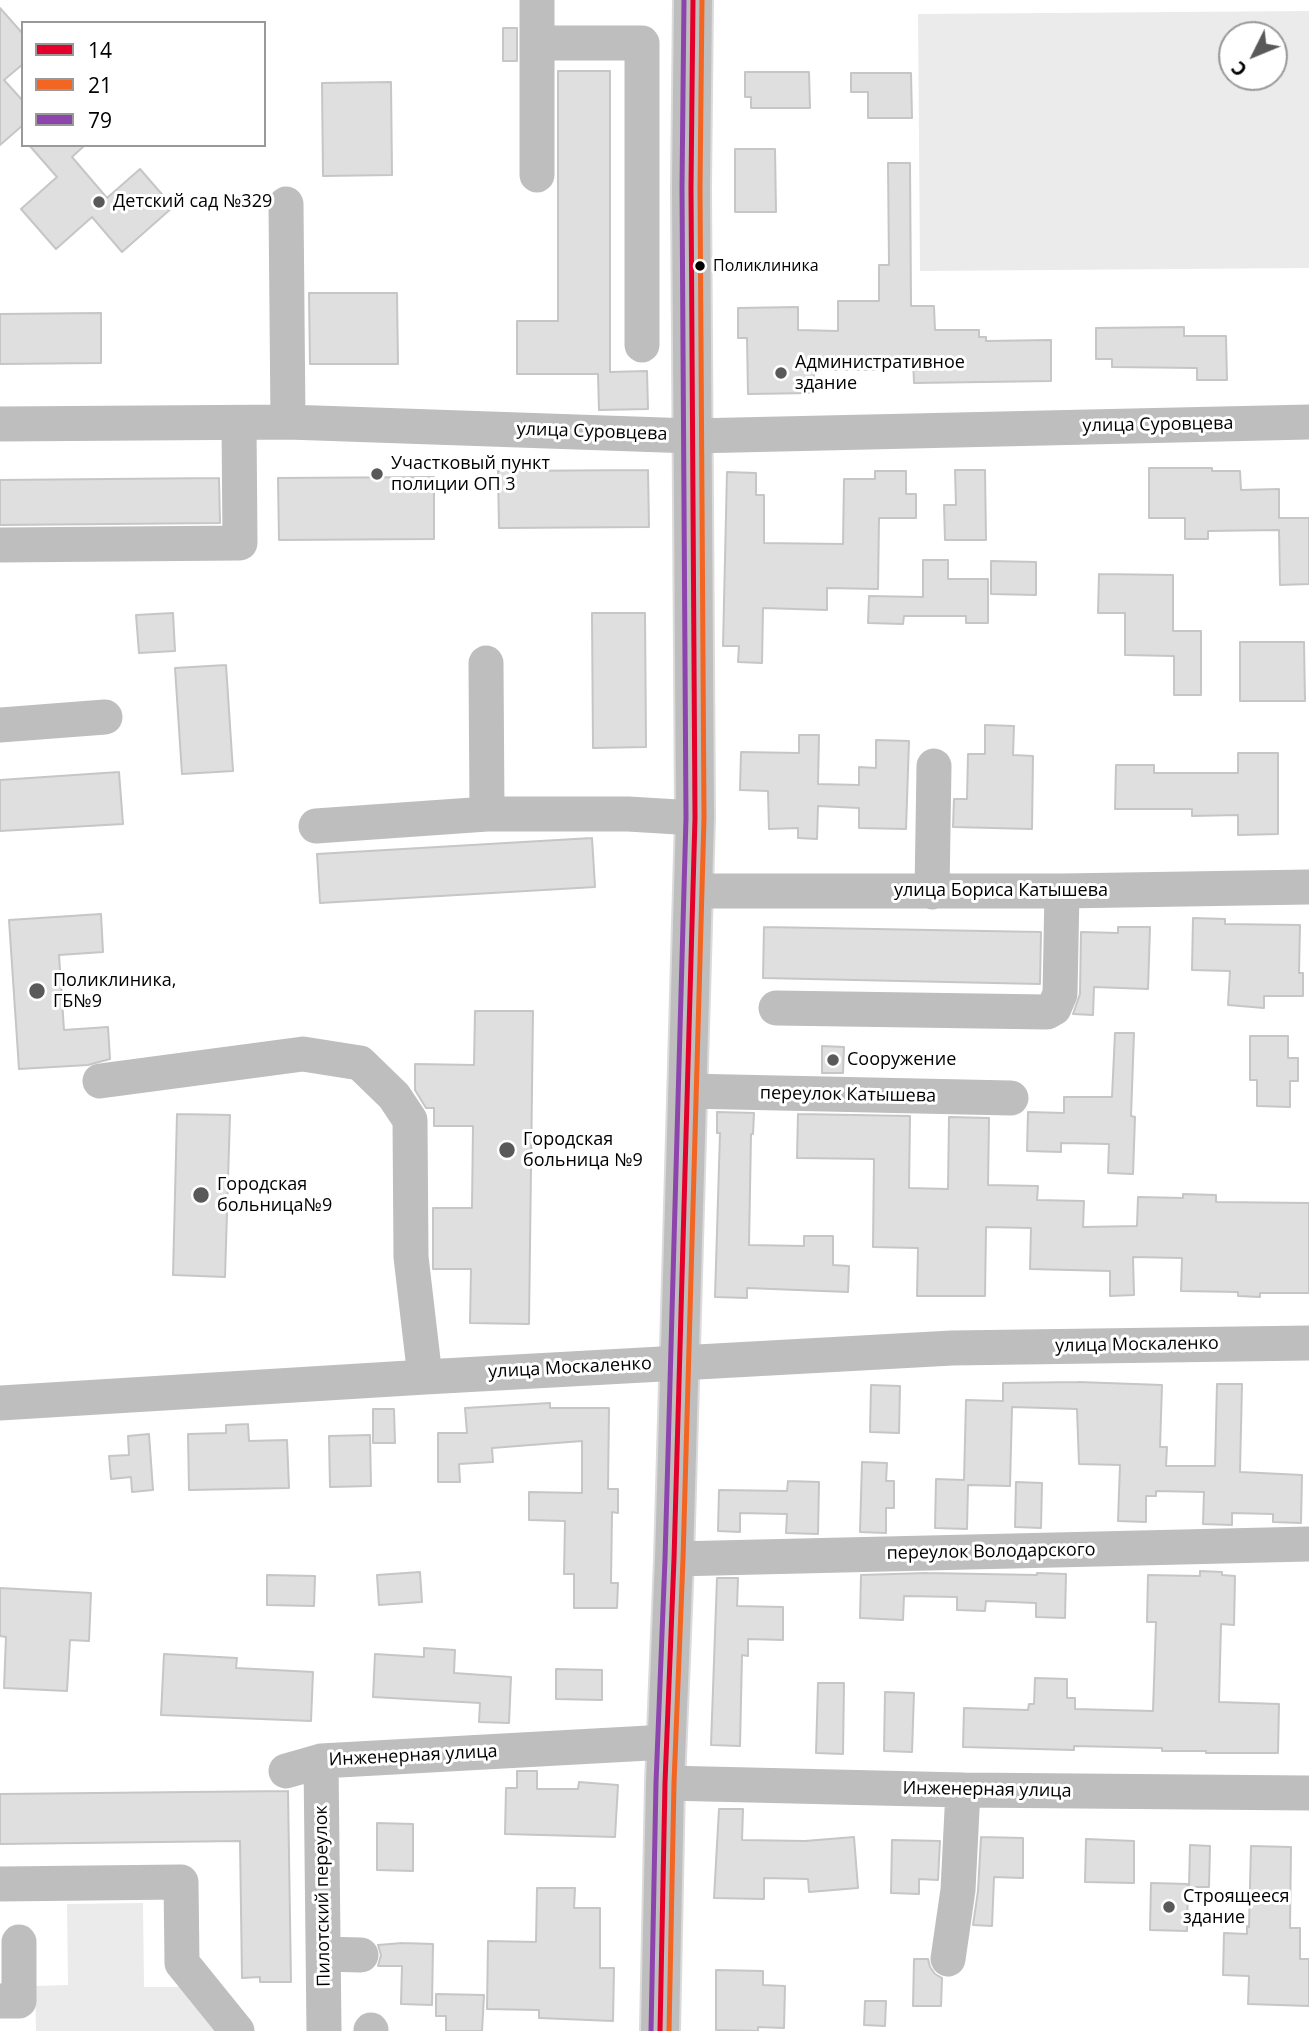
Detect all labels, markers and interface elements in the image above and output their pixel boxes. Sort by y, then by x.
legend [21,21,266,147]
north arrow [1218,21,1288,91]
text: 14 [88,36,112,64]
text: С [1225,56,1253,82]
text: 21 [88,71,112,99]
text: 79 [88,106,112,134]
place label: Детский сад №329 [113,191,272,213]
marker: Детский сад №329 [91,194,107,210]
place label: Поликлиника [713,256,819,276]
marker: Поликлиника [693,259,707,273]
place label: Административное здание [795,352,965,394]
marker: Административное здание [773,365,789,381]
street label: улица Суровцева [1082,413,1234,437]
street label: улица Суровцева [516,419,668,445]
place label: Участковый пункт полиции ОП 3 [391,453,550,496]
marker: Участковый пункт полиции ОП 3 [369,466,385,482]
street label: улица Бориса Катышева [894,880,1108,902]
place label: Поликлиника, ГБ№9 [53,970,177,1012]
marker: Поликлиника, ГБ№9 [27,981,47,1001]
place label: Сооружение [847,1049,956,1071]
marker: Сооружение [825,1052,841,1068]
street label: переулок Катышева [760,1083,936,1107]
place label: Городская больница №9 [523,1129,643,1172]
marker: Городская больница №9 [497,1140,517,1160]
place label: Городская больница№9 [217,1174,332,1216]
marker: Городская больница№9 [191,1185,211,1205]
street label: улица Москаленко [1055,1333,1219,1357]
street label: улица Москаленко [488,1353,652,1383]
street label: переулок Володарского [886,1539,1096,1565]
street label: Инженерная улица [328,1741,498,1771]
street label: Инженерная улица [902,1778,1072,1802]
street label: Пилотский переулок [311,1805,335,1987]
place label: Строящееся здание [1183,1886,1290,1928]
marker: Строящееся здание [1161,1899,1177,1915]

